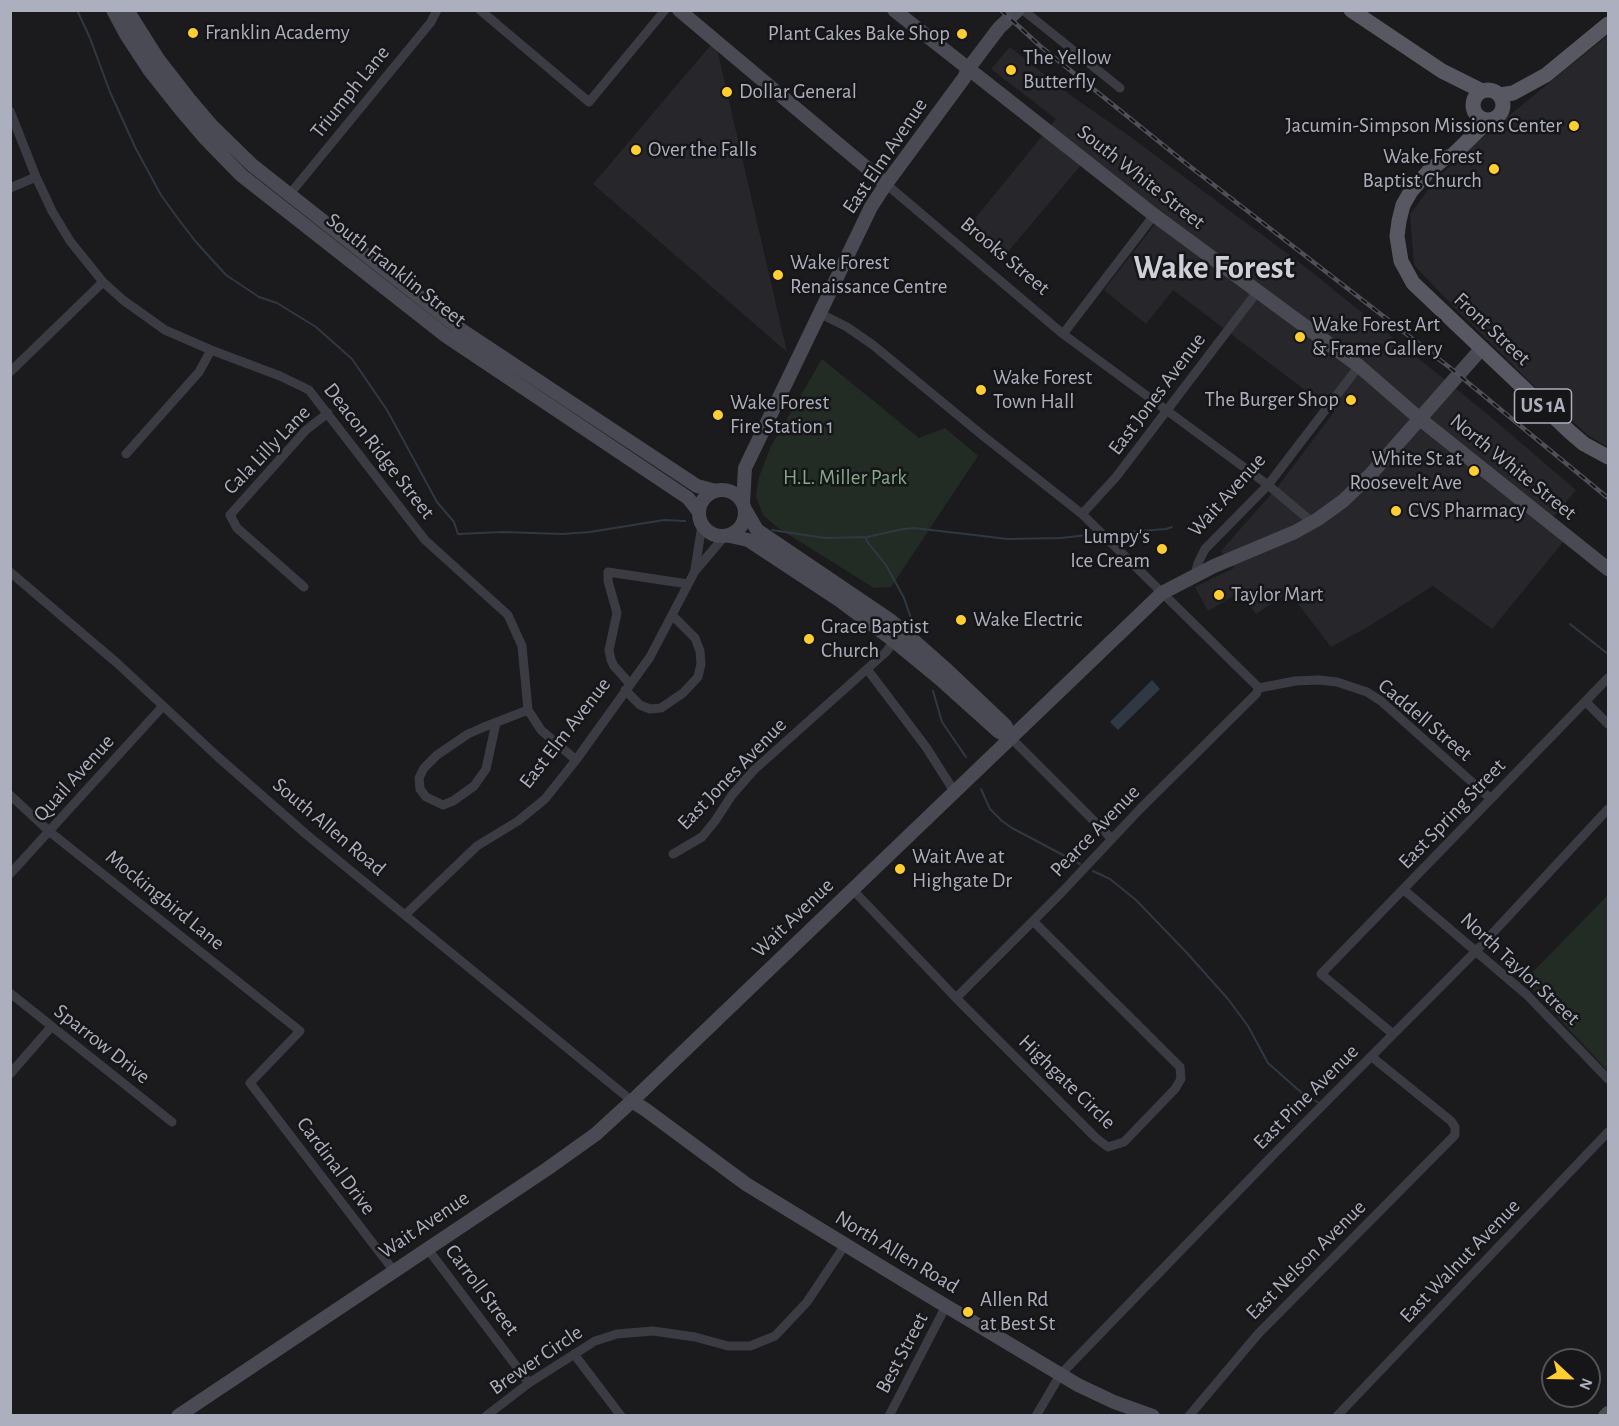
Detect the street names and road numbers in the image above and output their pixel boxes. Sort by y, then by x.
street label: Triumph Lane [305,41,395,143]
street label: East Elm Avenue [837,93,933,219]
street label: South White Street [1072,119,1210,235]
street label: South Franklin Street [321,208,471,332]
street label: Brooks Street [955,211,1055,301]
street label: Front Street [1448,287,1536,371]
street label: East Jones Avenue [1103,328,1211,460]
street label: Deacon Ridge Street [318,378,440,524]
road number: US 1A [1514,389,1572,423]
street label: Cala Lilly Lane [218,400,316,500]
street label: North White Street [1445,408,1581,526]
street label: Wait Avenue [1183,448,1271,542]
street label: East Elm Avenue [514,672,616,794]
street label: Caddell Street [1373,673,1477,767]
street label: East Jones Avenue [672,713,792,835]
street label: Quail Avenue [28,729,120,827]
street label: East Spring Street [1393,754,1511,874]
street label: South Allen Road [267,772,391,882]
street label: Pearce Avenue [1045,780,1145,882]
street label: Mockingbird Lane [100,844,230,956]
street label: Wait Avenue [747,873,839,963]
street label: North Taylor Street [1455,907,1585,1031]
street label: Sparrow Drive [49,999,155,1089]
street label: Highgate Circle [1013,1029,1121,1135]
street label: East Pine Avenue [1248,1039,1364,1155]
street label: Cardinal Drive [291,1112,381,1220]
street label: Wait Avenue [374,1186,474,1264]
street label: East Walnut Avenue [1394,1194,1526,1328]
street label: East Nelson Avenue [1241,1195,1371,1325]
street label: North Allen Road [830,1205,964,1299]
street label: Carroll Street [440,1239,524,1341]
street label: Best Street [870,1308,934,1398]
street label: Brewer Circle [485,1320,587,1400]

